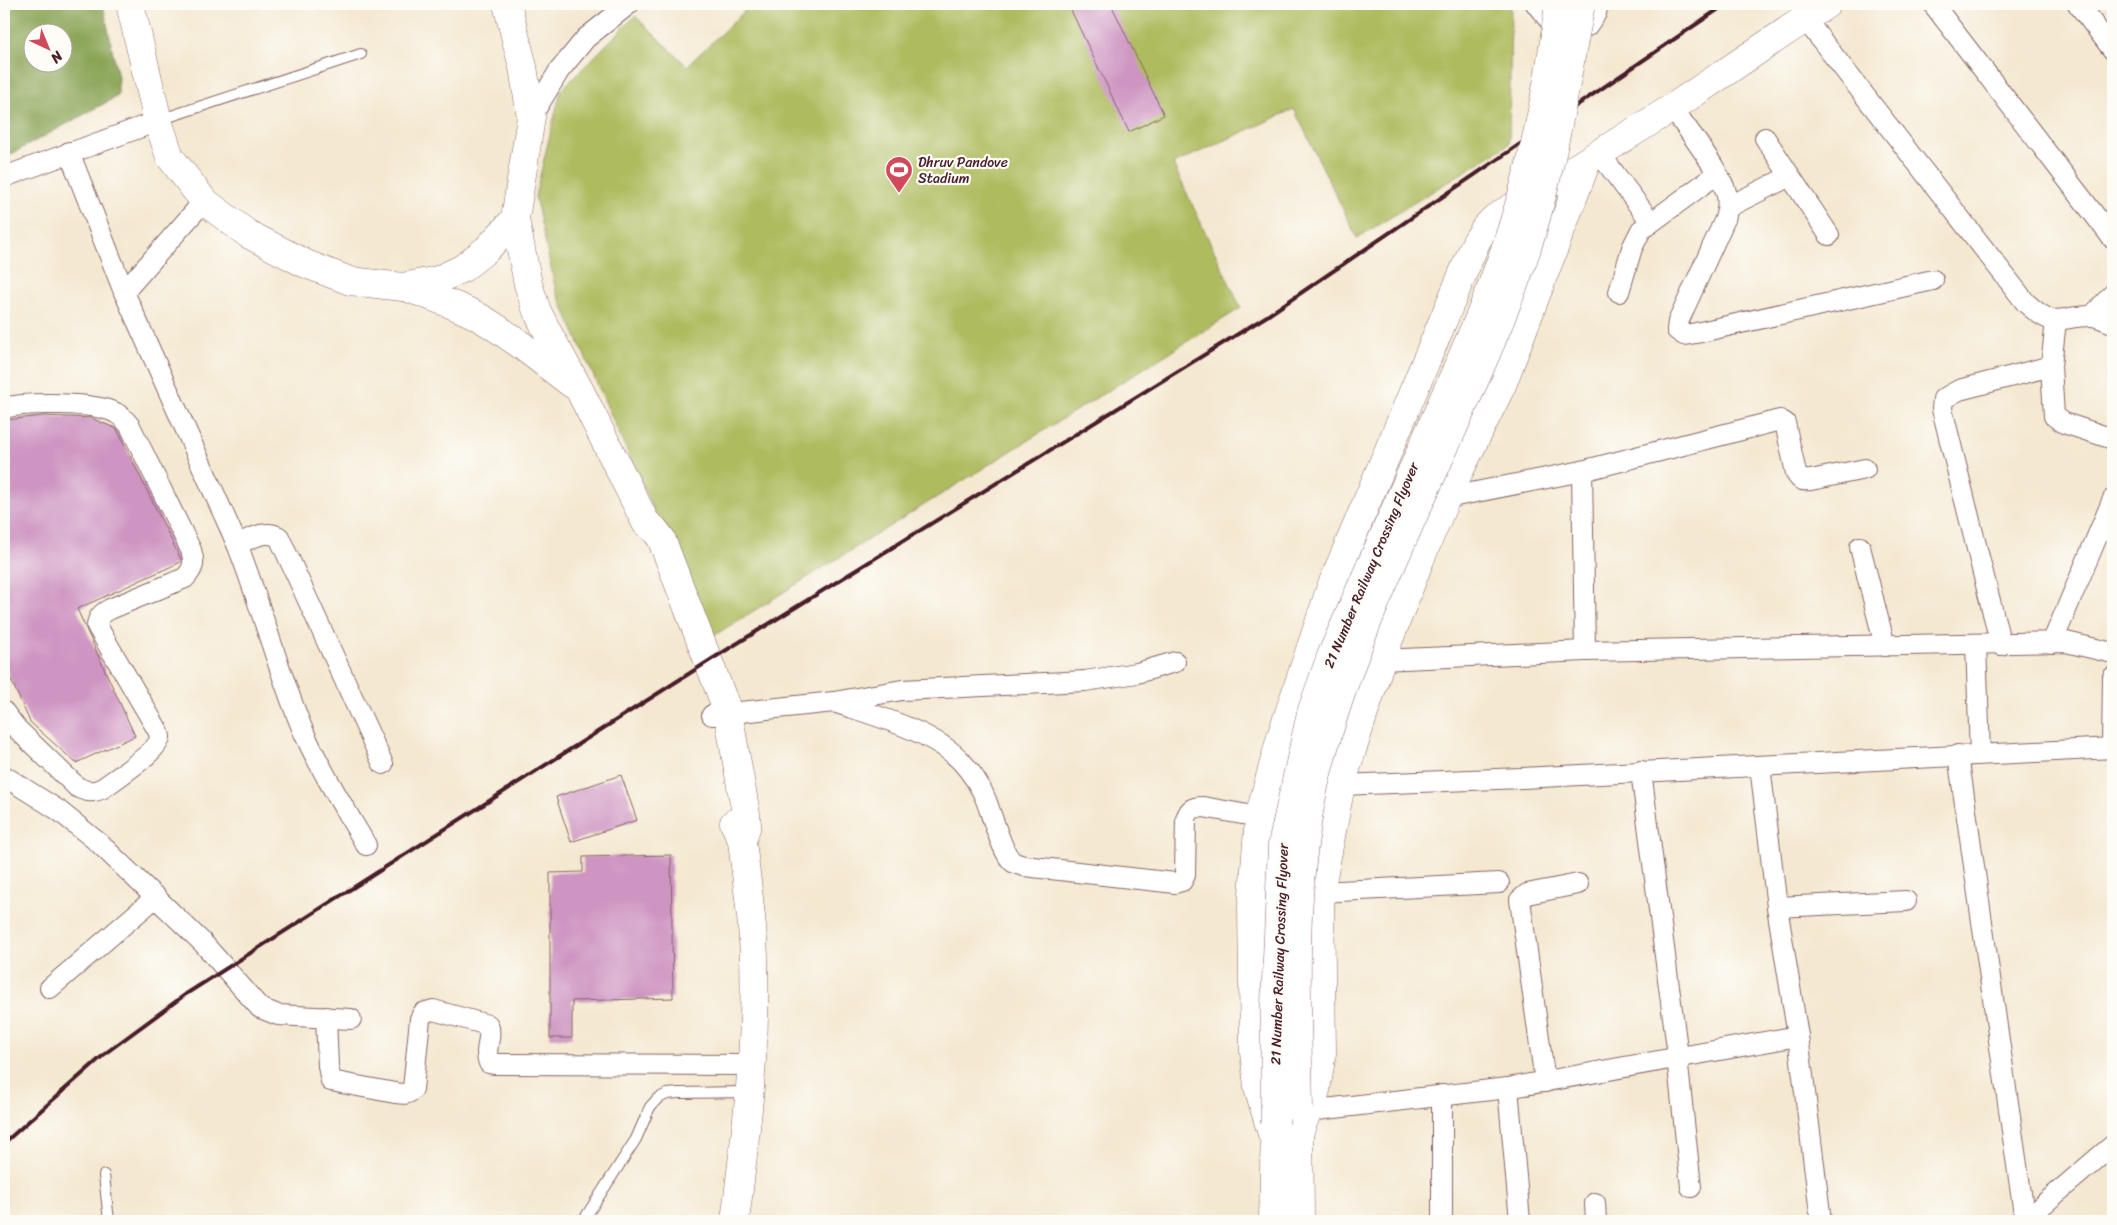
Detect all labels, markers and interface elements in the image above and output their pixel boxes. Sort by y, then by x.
north arrow [22,22,72,72]
text: N [44,44,70,70]
place label: Dhruv Pandove Stadium [918,150,1008,191]
sports icon: Dhruv Pandove Stadium [884,155,914,194]
street label: 21 Number Railway Crossing Flyover [1317,457,1427,672]
street label: 21 Number Railway Crossing Flyover [1263,842,1296,1065]

